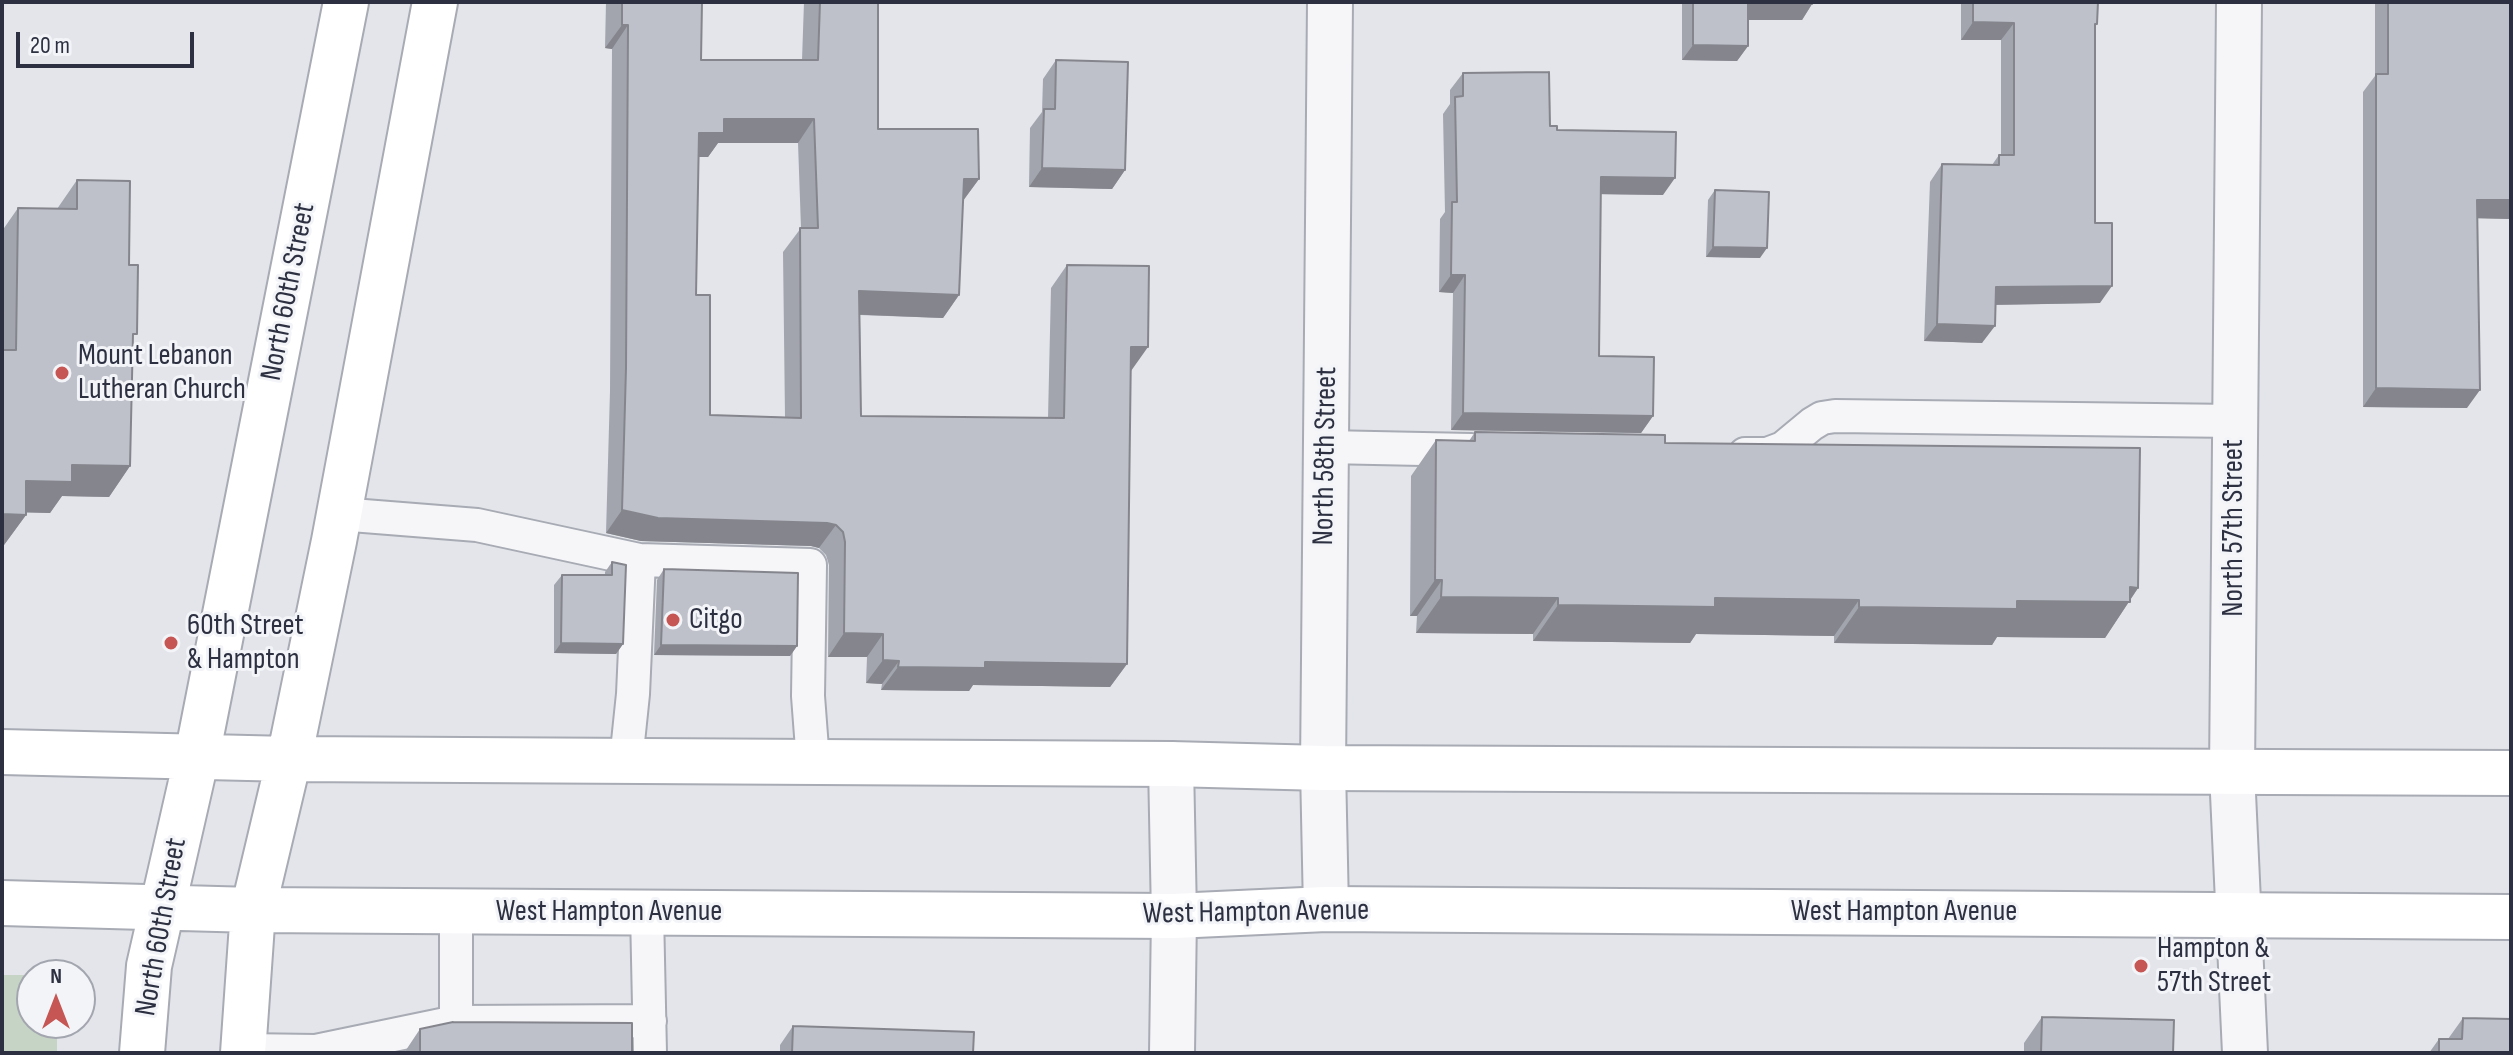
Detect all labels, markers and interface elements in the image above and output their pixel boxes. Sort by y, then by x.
scale bar [20,16,198,66]
text: 20 m [30,31,70,60]
street label: North 60th Street [254,200,324,384]
place label: Mount Lebanon Lutheran Church [78,338,246,408]
marker: Mount Lebanon Lutheran Church [53,364,71,382]
street label: North 58th Street [1306,366,1346,546]
street label: North 57th Street [2216,439,2252,617]
place label: Citgo [689,602,743,638]
place label: 60th Street & Hampton [187,608,304,678]
marker: Citgo [664,611,682,629]
marker: 60th Street & Hampton [162,634,180,652]
street label: North 60th Street [129,835,195,1019]
street label: West Hampton Avenue [1142,893,1370,933]
street label: West Hampton Avenue [496,894,722,930]
street label: West Hampton Avenue [1791,894,2017,930]
place label: Hampton & 57th Street [2157,931,2271,1002]
marker: Hampton & 57th Street [2132,957,2150,975]
north arrow [16,959,96,1039]
text: N [50,963,62,990]

